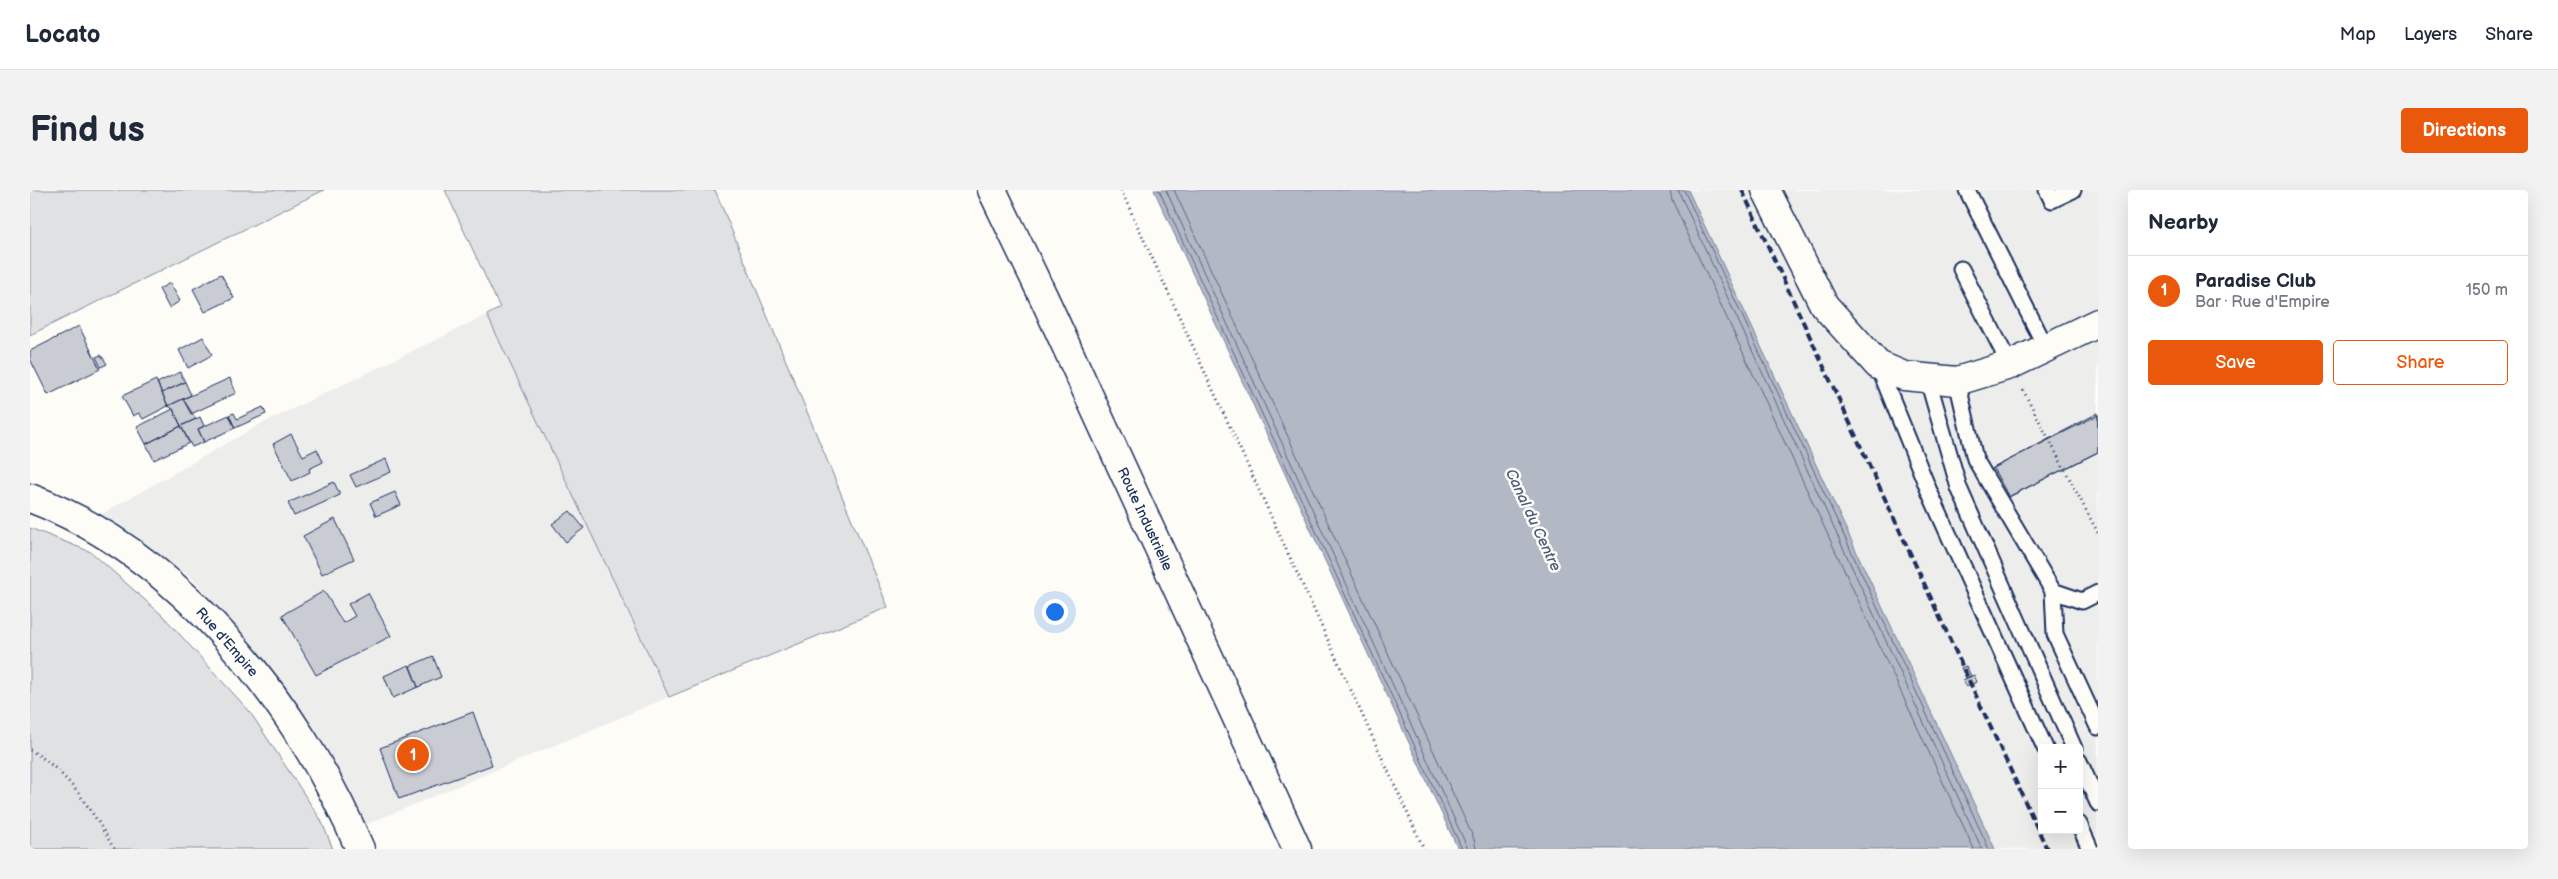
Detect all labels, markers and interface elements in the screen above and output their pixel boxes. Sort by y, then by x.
text: Locato [25,20,100,49]
text: Map [2340,24,2376,45]
text: Layers [2404,24,2457,45]
text: Share [2485,24,2533,45]
button: Directions [2401,108,2528,153]
text: Find us [30,109,145,152]
text: Nearby [2148,210,2218,235]
text: Paradise Club [2195,270,2316,293]
text: 1 [2161,281,2167,300]
text: 150 m [2466,281,2508,300]
text: Bar · Rue d'Empire [2195,293,2330,312]
button: Save [2148,340,2323,385]
button: Share [2333,340,2508,385]
street label: Route Industrielle [1114,465,1176,573]
water label: Canal du Centre [1501,466,1565,575]
your location [1042,599,1068,625]
street label: Rue d'Empire [192,604,262,680]
pin: 1 [397,736,429,774]
map controls [2038,744,2083,834]
button: + [2038,744,2083,789]
button: − [2038,789,2083,834]

